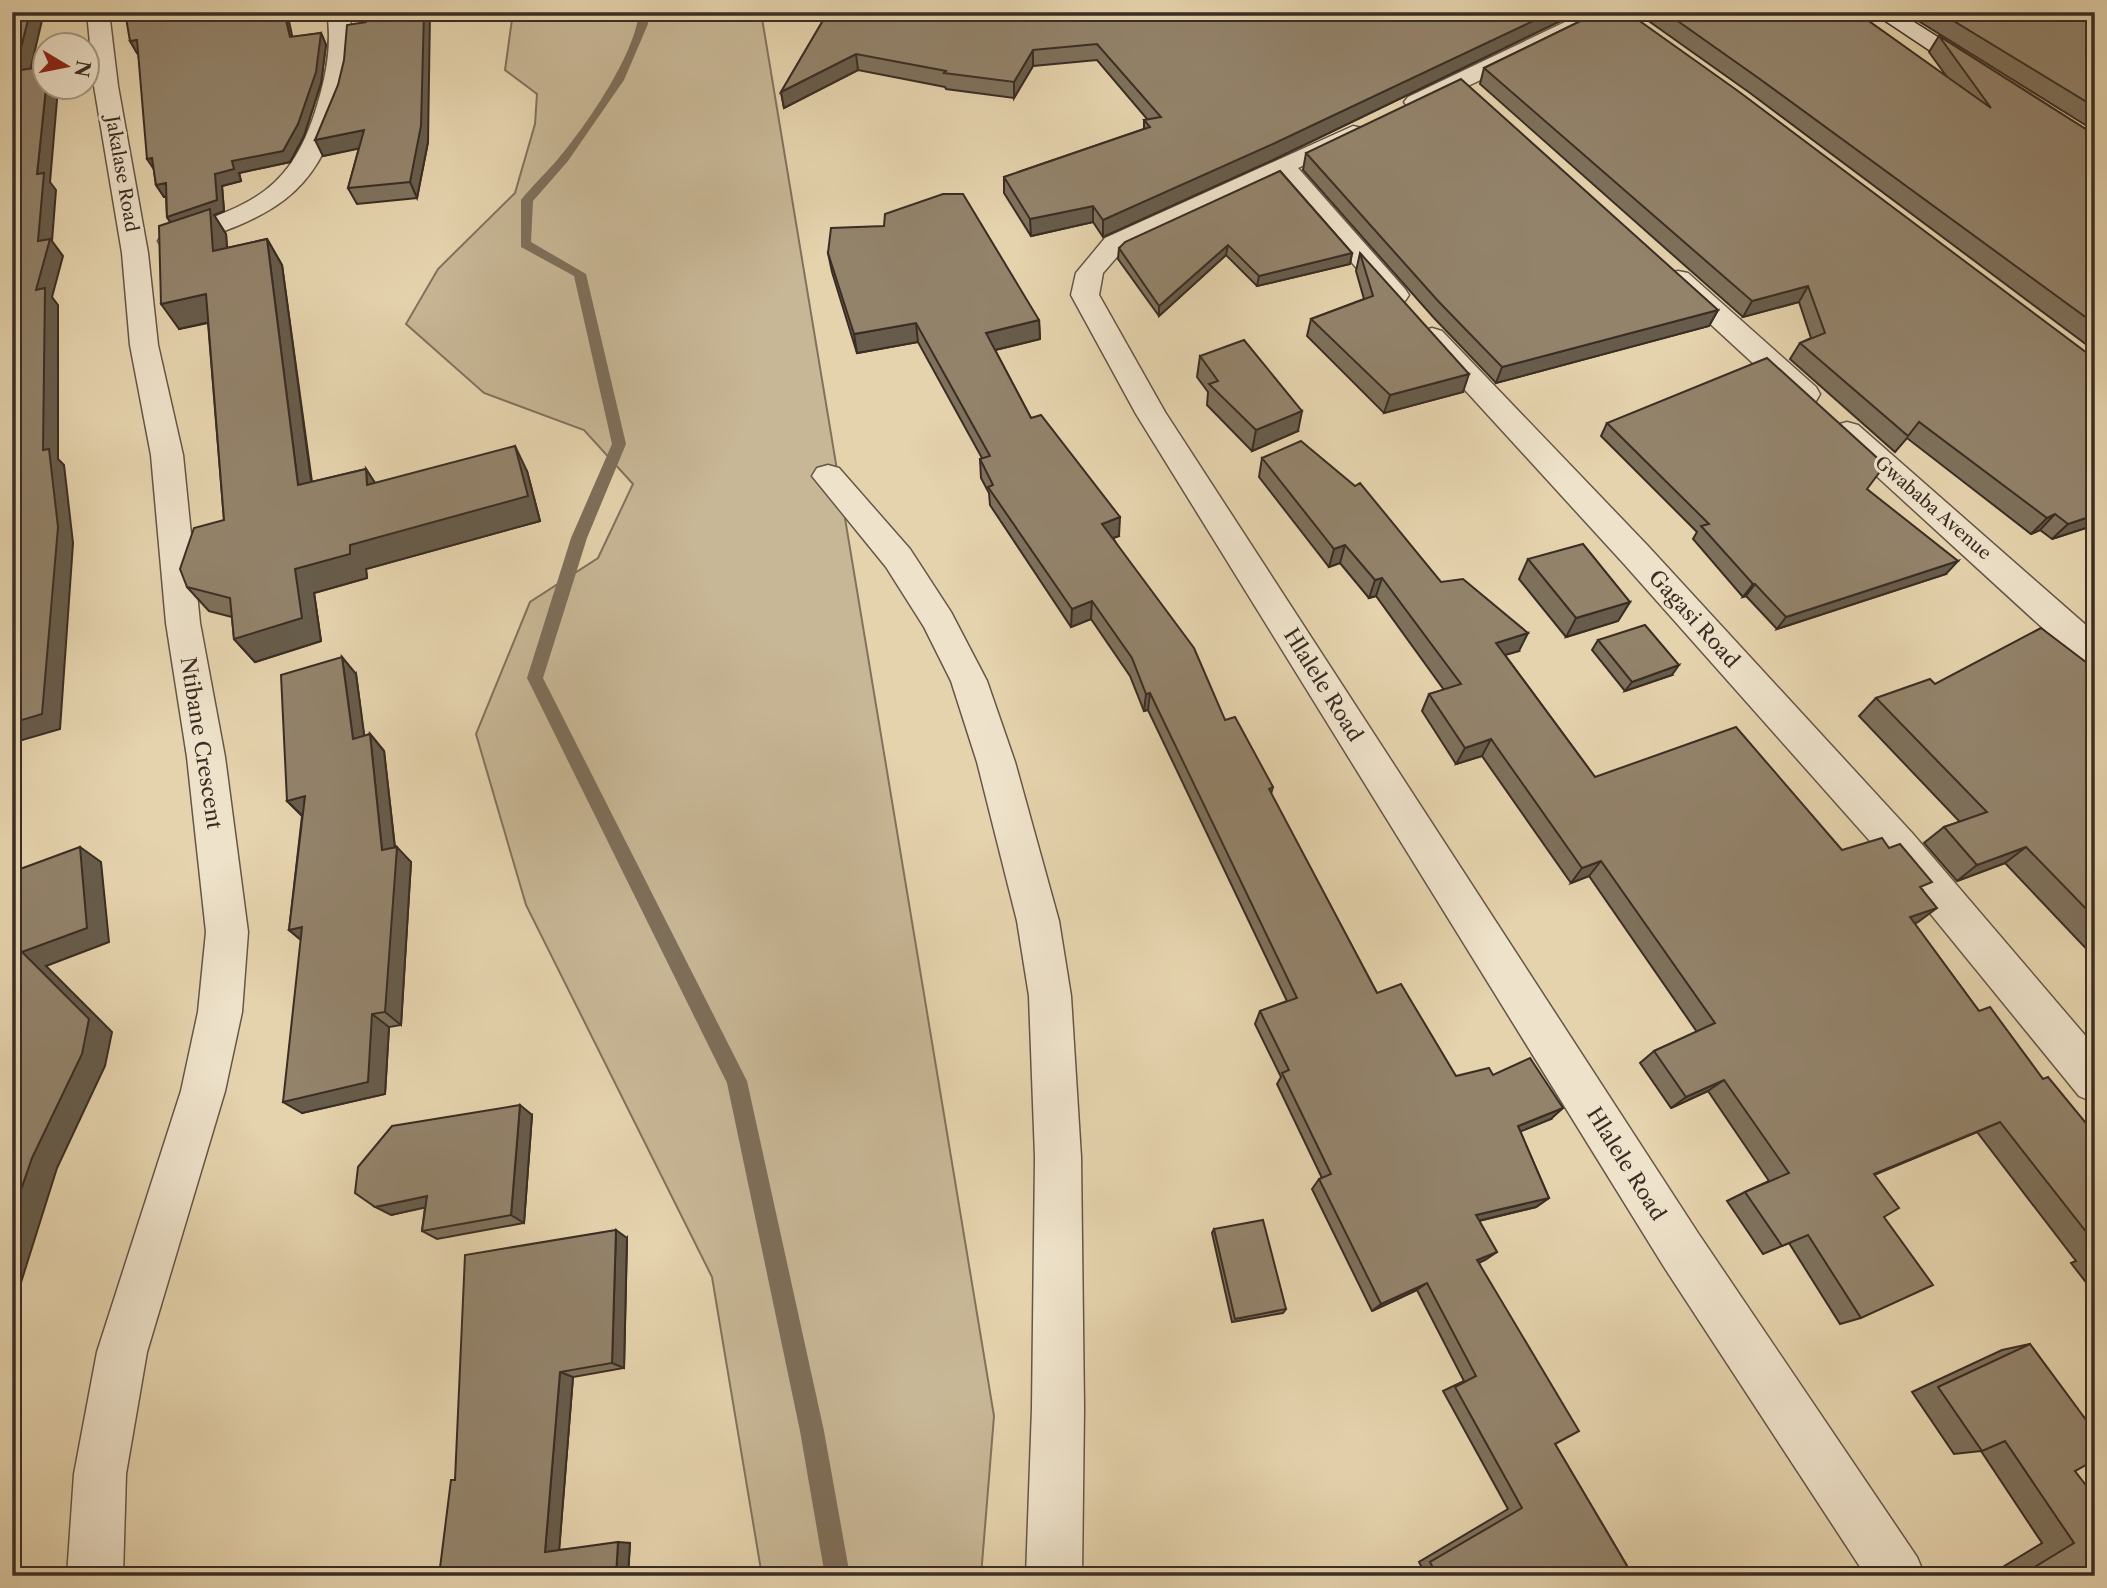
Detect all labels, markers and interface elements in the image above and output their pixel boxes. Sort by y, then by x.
north arrow [32,32,102,102]
text: N [69,59,95,79]
street label: Jakalase Road [100,111,143,234]
street label: Gwababa Avenue [1870,452,1996,564]
street label: Gagasi Road [1644,565,1745,673]
street label: Hlalele Road [1279,623,1368,746]
street label: Ntibane Crescent [176,655,228,831]
street label: Hlalele Road [1582,1102,1671,1225]

